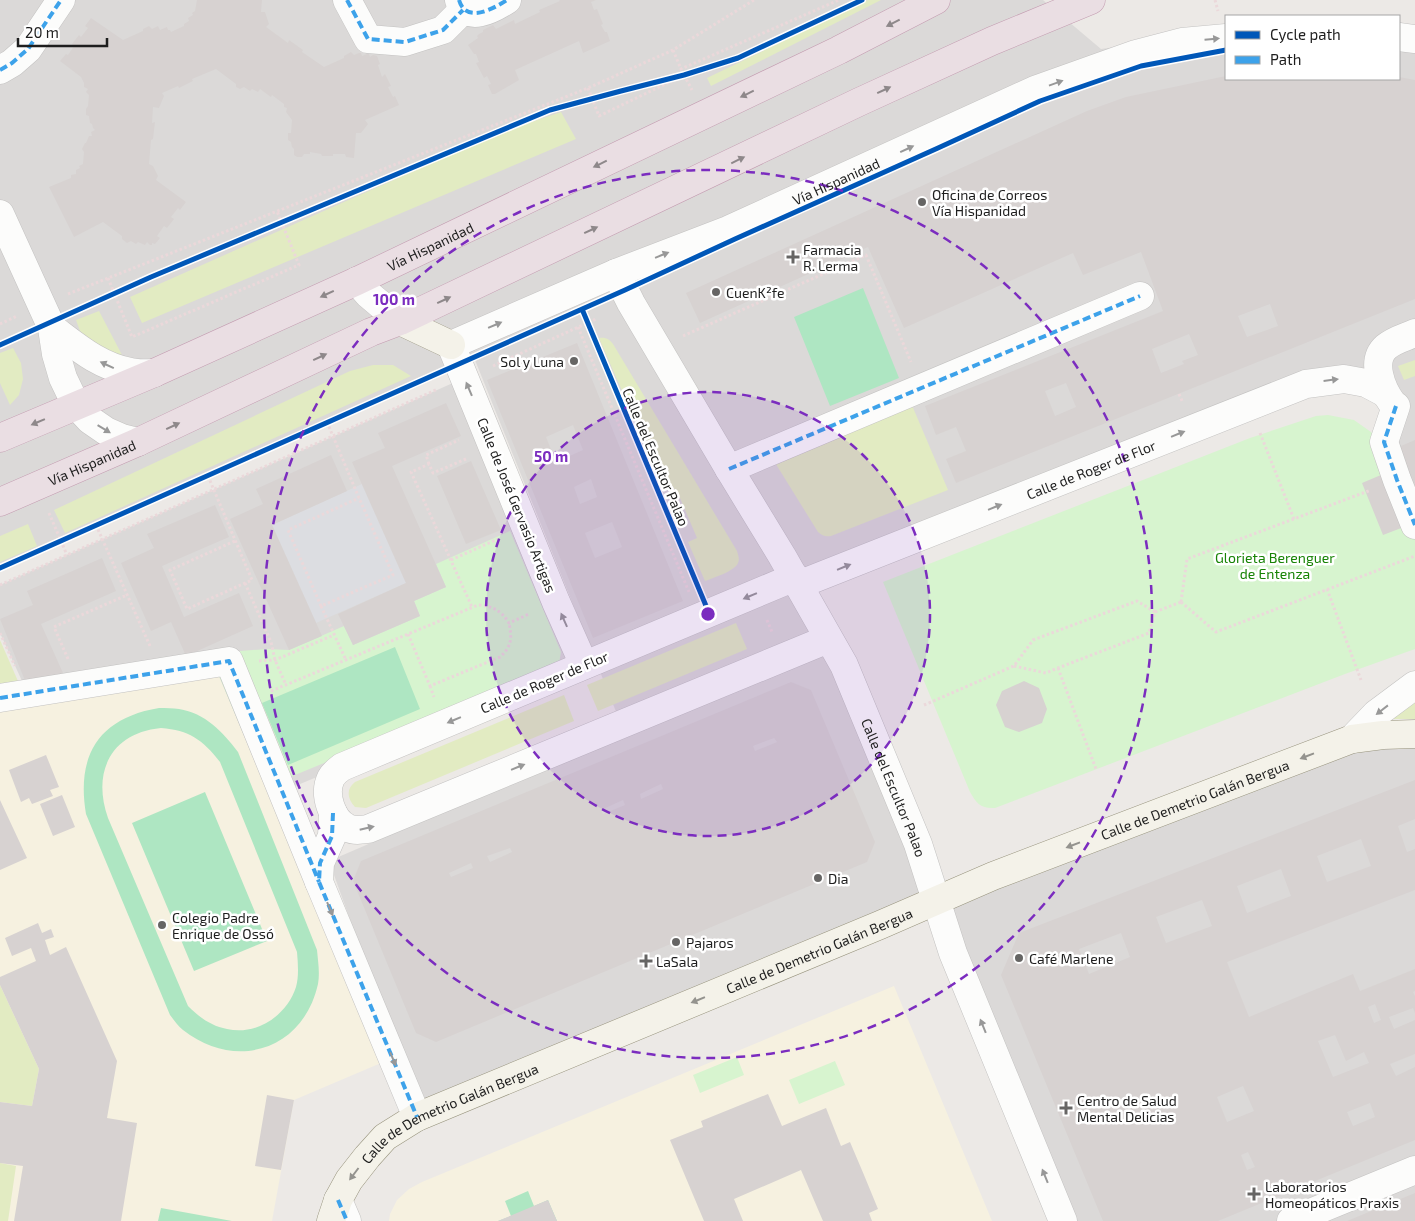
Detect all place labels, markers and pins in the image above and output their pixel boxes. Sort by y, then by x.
place label: Oficina de Correos Vía Hispanidad [932,186,1047,219]
marker: Oficina de Correos Vía Hispanidad [916,196,928,208]
place label: Farmacia R. Lerma [803,241,861,274]
marker: Farmacia R. Lerma [787,251,799,263]
place label: CuenK²fe [726,284,784,301]
marker: CuenK²fe [710,286,722,298]
place label: Sol y Luna [500,353,564,370]
marker: Sol y Luna [568,355,580,367]
centre of rings [699,605,717,623]
place label: Dia [828,870,848,887]
marker: Dia [812,872,824,884]
place label: Colegio Padre Enrique de Ossó [172,909,274,942]
marker: Colegio Padre Enrique de Ossó [156,919,168,931]
place label: Pajaros [686,934,734,951]
marker: Pajaros [670,936,682,948]
place label: Café Marlene [1029,950,1113,967]
marker: Café Marlene [1013,952,1025,964]
place label: LaSala [656,953,698,970]
marker: LaSala [640,955,652,967]
place label: Centro de Salud Mental Delicias [1077,1092,1177,1125]
marker: Centro de Salud Mental Delicias [1059,1101,1073,1115]
place label: Laboratorios Homeopáticos Praxis [1265,1178,1399,1211]
marker: Laboratorios Homeopáticos Praxis [1247,1187,1261,1201]

